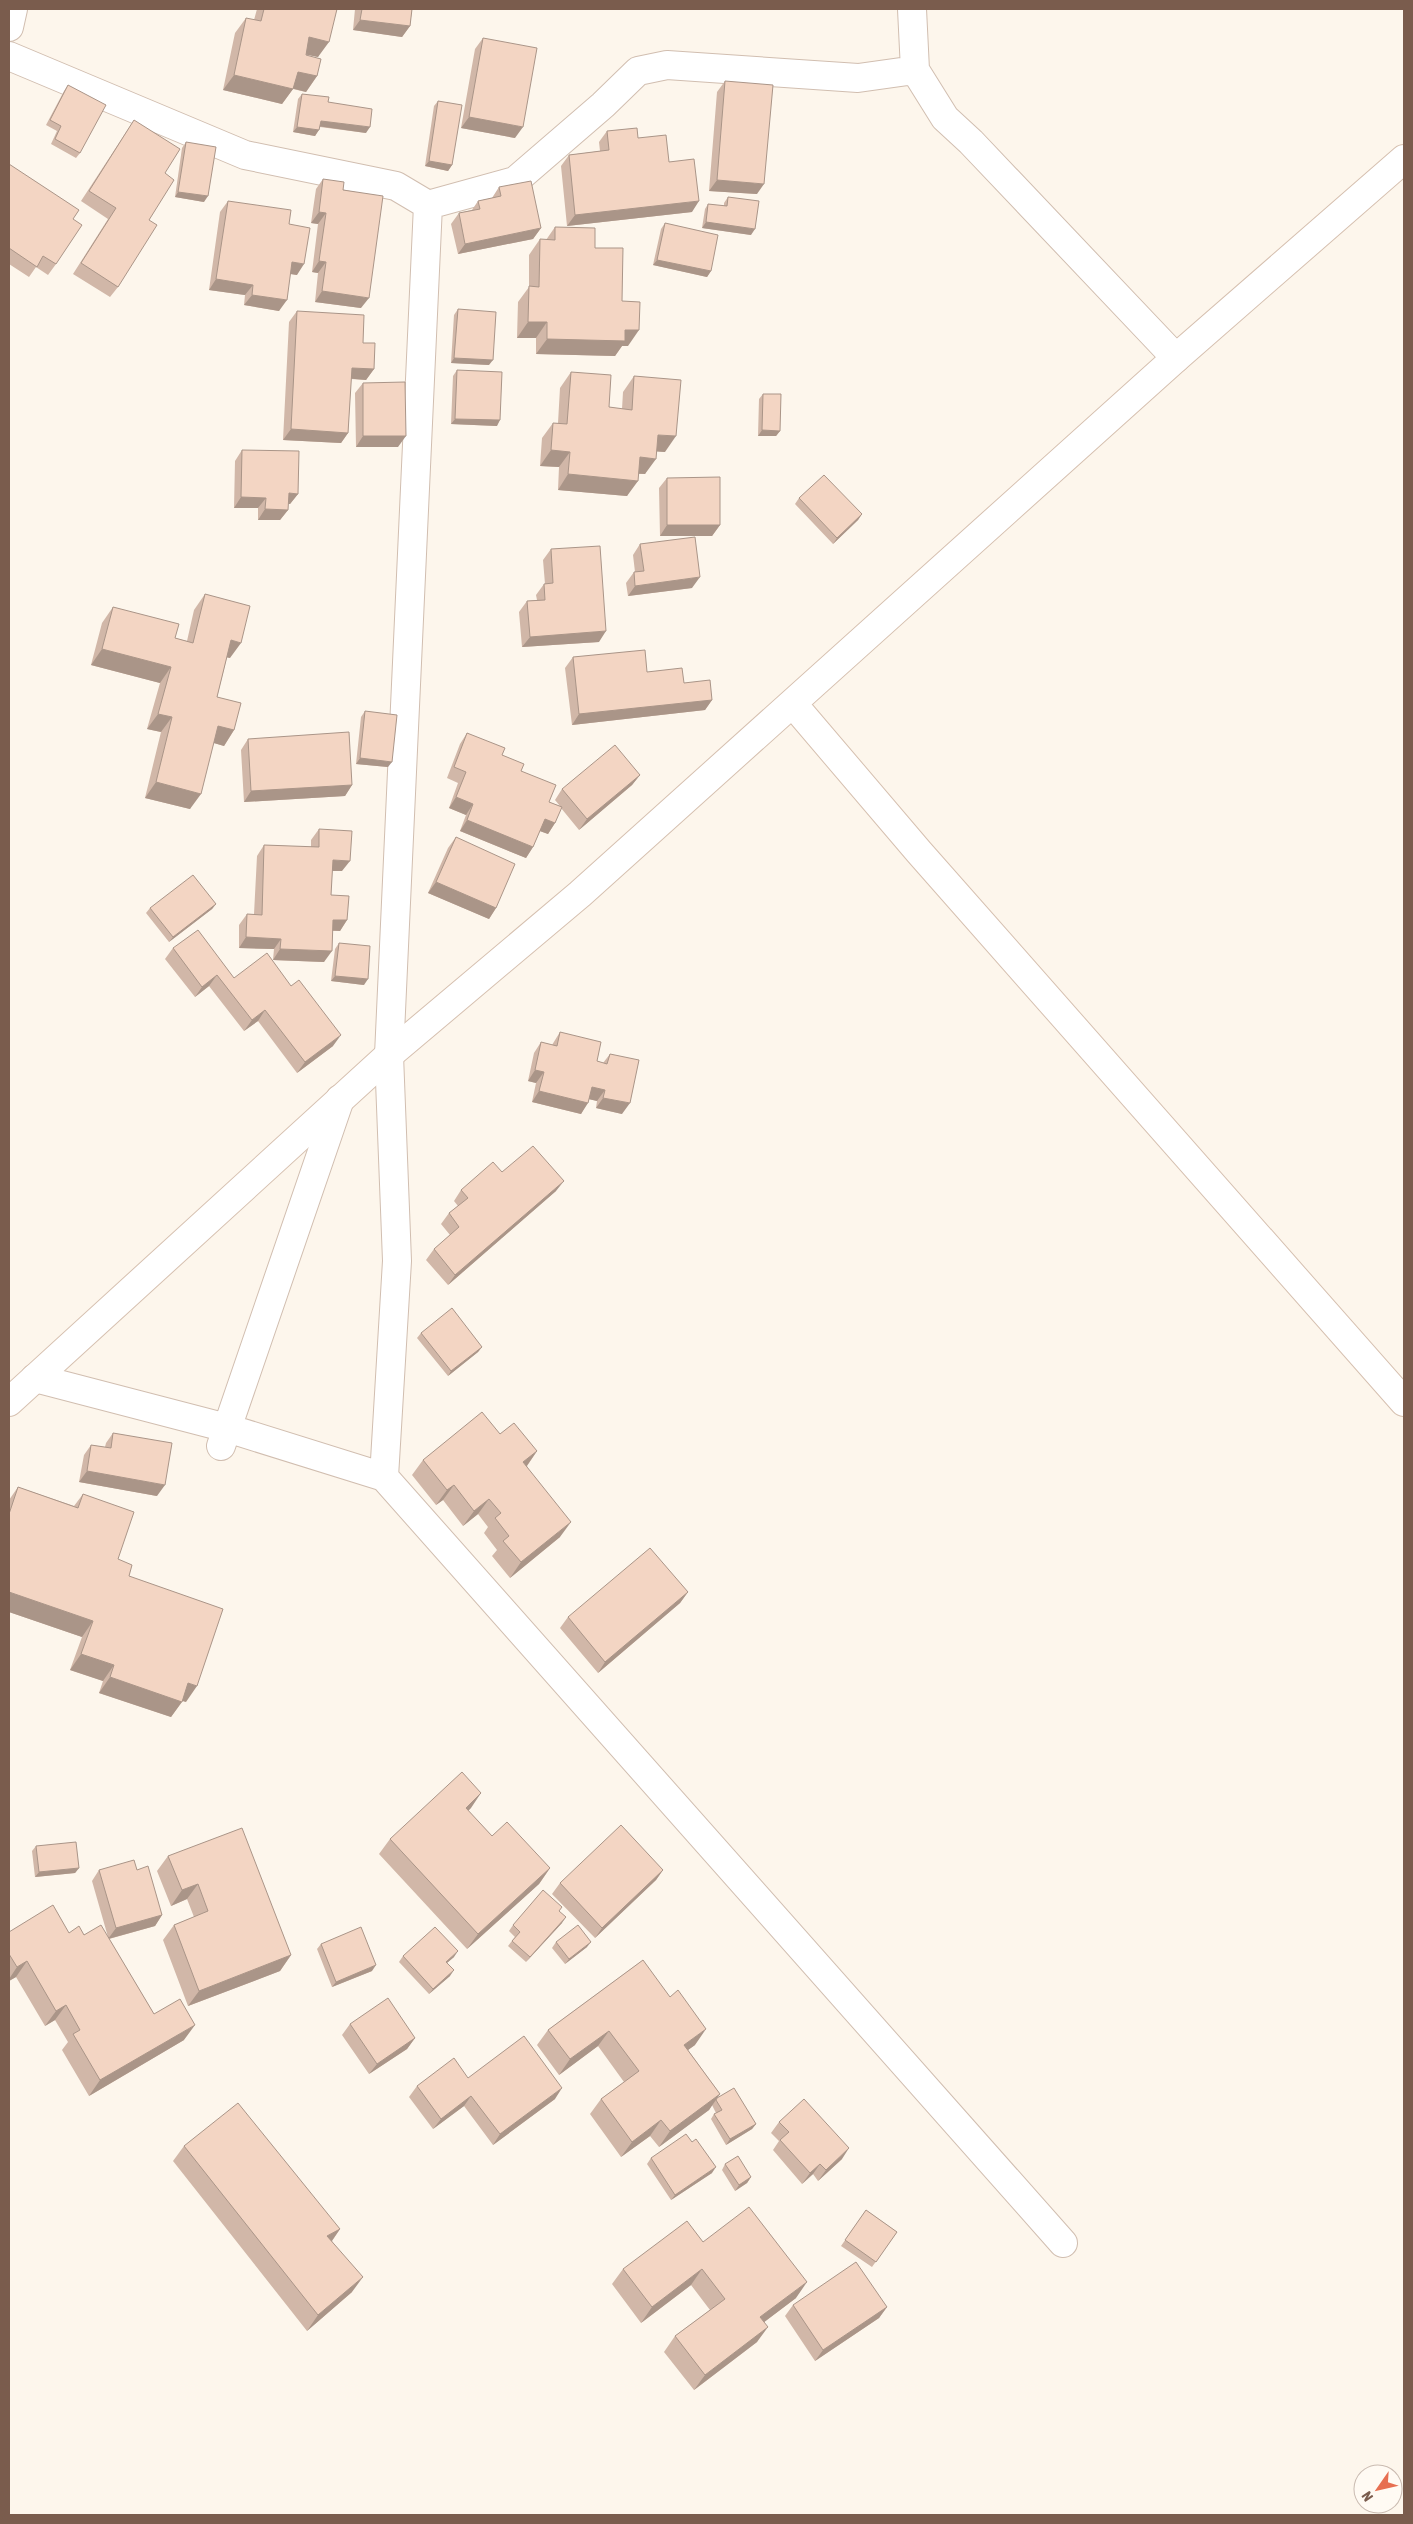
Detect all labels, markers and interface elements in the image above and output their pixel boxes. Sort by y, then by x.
north arrow [1353,2464,1403,2514]
text: N [1358,2488,1376,2504]

